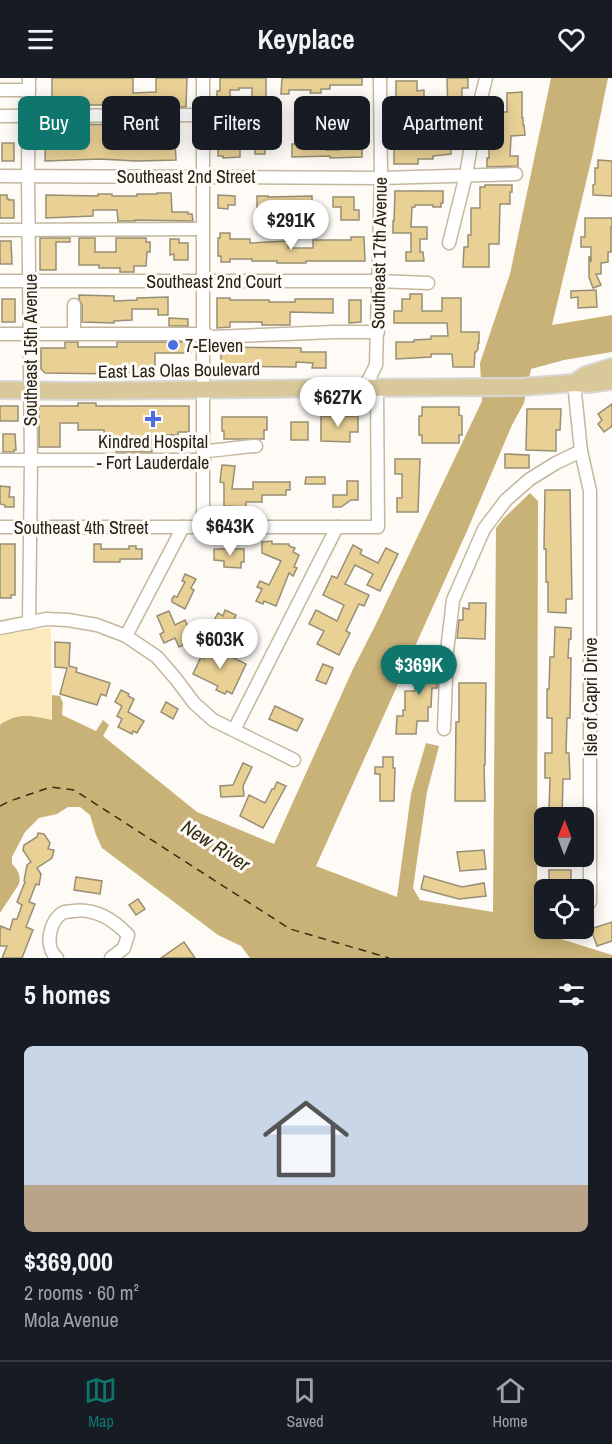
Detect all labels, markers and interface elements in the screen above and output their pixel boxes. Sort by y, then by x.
text: Keyplace [257,21,355,57]
icon: menu [24,23,57,56]
icon: heart [555,23,588,56]
chip: Buy [18,96,90,150]
chip: Rent [102,96,180,150]
chip: Filters [192,96,282,150]
chip: New [294,96,370,150]
chip: Apartment [382,96,504,150]
street label: Southeast 2nd Street [117,164,255,189]
street label: Southeast 17th Avenue [365,177,393,329]
pin: $291K [249,200,333,251]
text: $291K [267,206,315,233]
street label: Southeast 2nd Court [146,269,282,294]
street label: Southeast 15th Avenue [18,274,43,426]
place label: 7-Eleven [185,333,243,358]
marker: 7-Eleven [166,338,180,352]
street label: East Las Olas Boulevard [98,356,260,384]
pin: $627K [296,377,380,428]
text: $627K [314,383,362,410]
marker: Kindred Hospital - Fort Lauderdale [144,410,162,428]
place label: Kindred Hospital - Fort Lauderdale [97,429,209,475]
pin: $643K [188,506,272,557]
text: $643K [206,512,254,539]
street label: Southeast 4th Street [14,515,148,540]
pin: $603K [178,619,262,670]
text: $603K [196,625,244,652]
street label: Isle of Capri Drive [578,638,603,756]
pin: $369K [377,645,461,696]
text: $369K [395,651,443,678]
north arrow [534,807,594,867]
map controls [534,807,594,939]
water label: New River [177,813,256,877]
button: locate [534,879,594,939]
text: 5 homes [24,977,111,1012]
icon: filters [555,978,588,1011]
icon: home [252,1085,360,1193]
text: $369,000 [24,1244,113,1279]
text: 2 rooms · 60 m² [24,1279,139,1306]
text: Mola Avenue [24,1306,119,1333]
tab: Map [84,1374,117,1432]
tab: Saved [286,1374,324,1432]
tab: Home [493,1374,528,1432]

